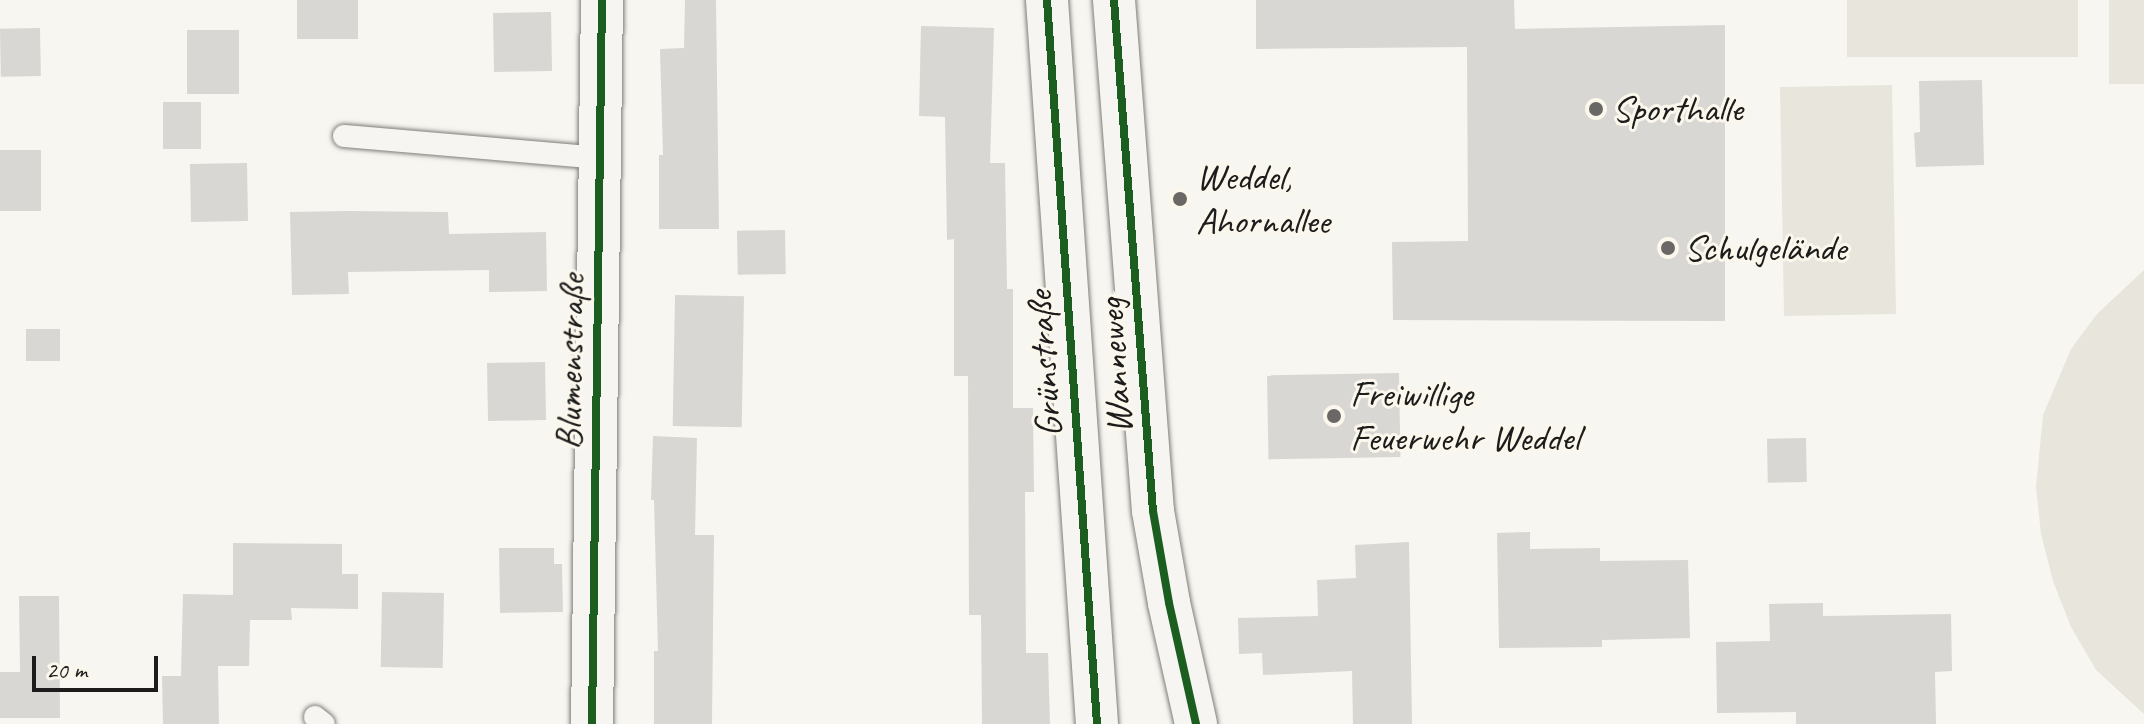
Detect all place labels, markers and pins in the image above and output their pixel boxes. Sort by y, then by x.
place label: Sporthalle [1612,86,1743,132]
marker: Sporthalle [1587,100,1605,118]
place label: Weddel, Ahornallee [1196,154,1330,244]
marker: Weddel, Ahornallee [1171,190,1189,208]
place label: Schulgelände [1684,225,1846,271]
marker: Schulgelände [1659,239,1677,257]
place label: Freiwillige Feuerwehr Weddel [1350,371,1580,460]
marker: Freiwillige Feuerwehr Weddel [1325,407,1343,425]

